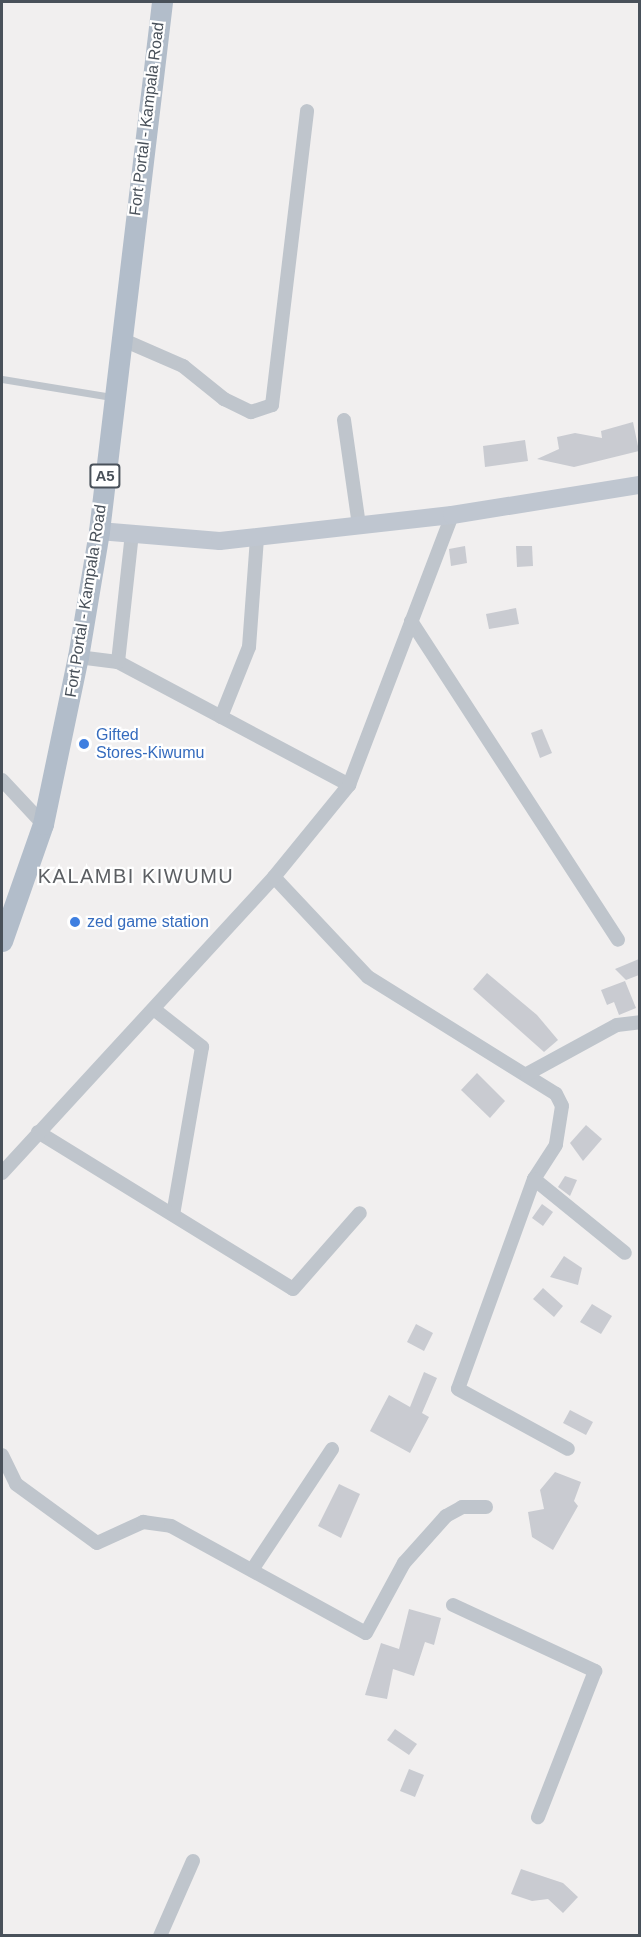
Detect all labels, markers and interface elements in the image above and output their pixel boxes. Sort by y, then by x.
street label: Fort Portal - Kampala Road [126,21,168,217]
road number: A5 [88,464,122,488]
street label: Fort Portal - Kampala Road [61,503,111,699]
place label: Gifted Stores-Kiwumu [96,725,204,763]
marker: Gifted Stores-Kiwumu [77,737,91,751]
district label: KALAMBI KIWUMU [38,864,234,888]
place label: zed game station [87,912,209,932]
marker: zed game station [68,915,82,929]

